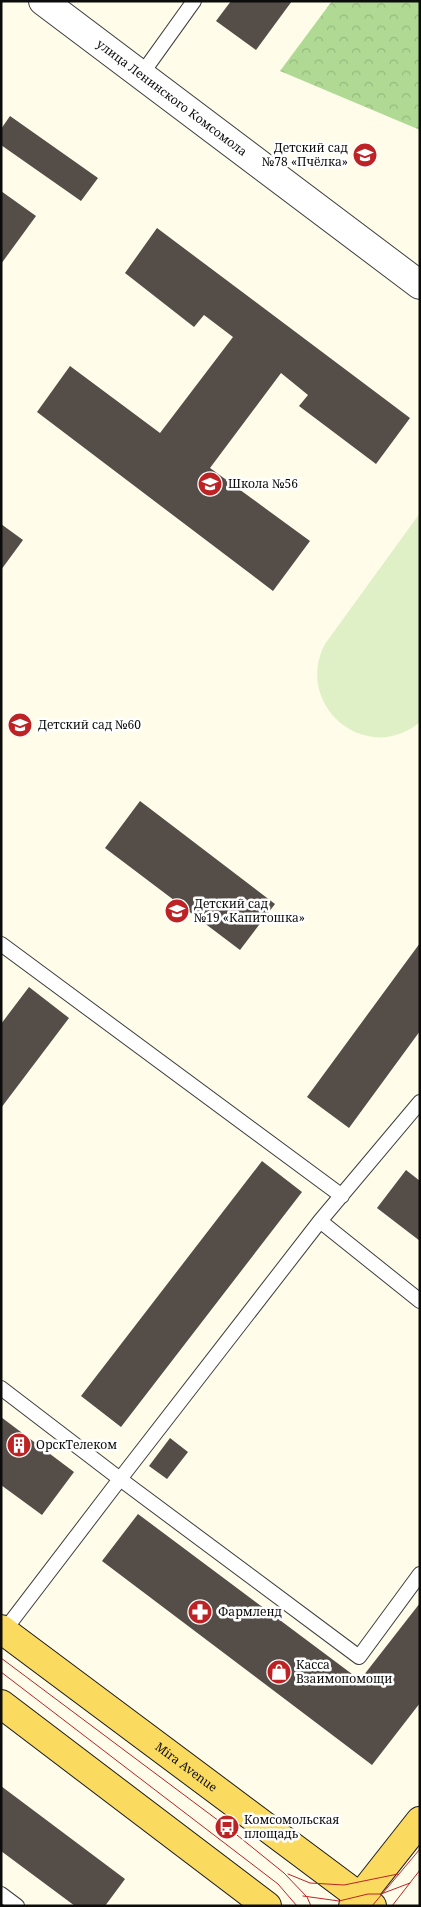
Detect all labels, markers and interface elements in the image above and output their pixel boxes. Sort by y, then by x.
street label: улица Ленинского Комсомола [93,35,251,160]
place label: Детский сад №78 «Пчёлка» [262,139,348,170]
school or university icon: Детский сад №78 «Пчёлка» [352,142,378,168]
school or university icon: Школа №56 [197,471,223,497]
place label: Школа №56 [228,475,298,492]
school or university icon: Детский сад №60 [7,712,33,738]
place label: Детский сад №60 [38,716,141,733]
place label: Детский сад №19 «Капитошка» [194,895,305,926]
school or university icon: Детский сад №19 «Капитошка» [164,898,190,924]
building icon: ОрскТелеком [6,1432,32,1458]
place label: ОрскТелеком [36,1436,117,1453]
pharmacy icon: Фармленд [187,1599,213,1625]
place label: Фармленд [218,1603,282,1620]
place label: Касса Взаимопомощи [296,1656,392,1687]
shop icon: Касса Взаимопомощи [266,1659,292,1685]
street label: Mira Avenue [152,1738,221,1796]
place label: Комсомольская площадь [244,1811,340,1842]
bus stop icon: Комсомольская площадь [214,1814,240,1840]

